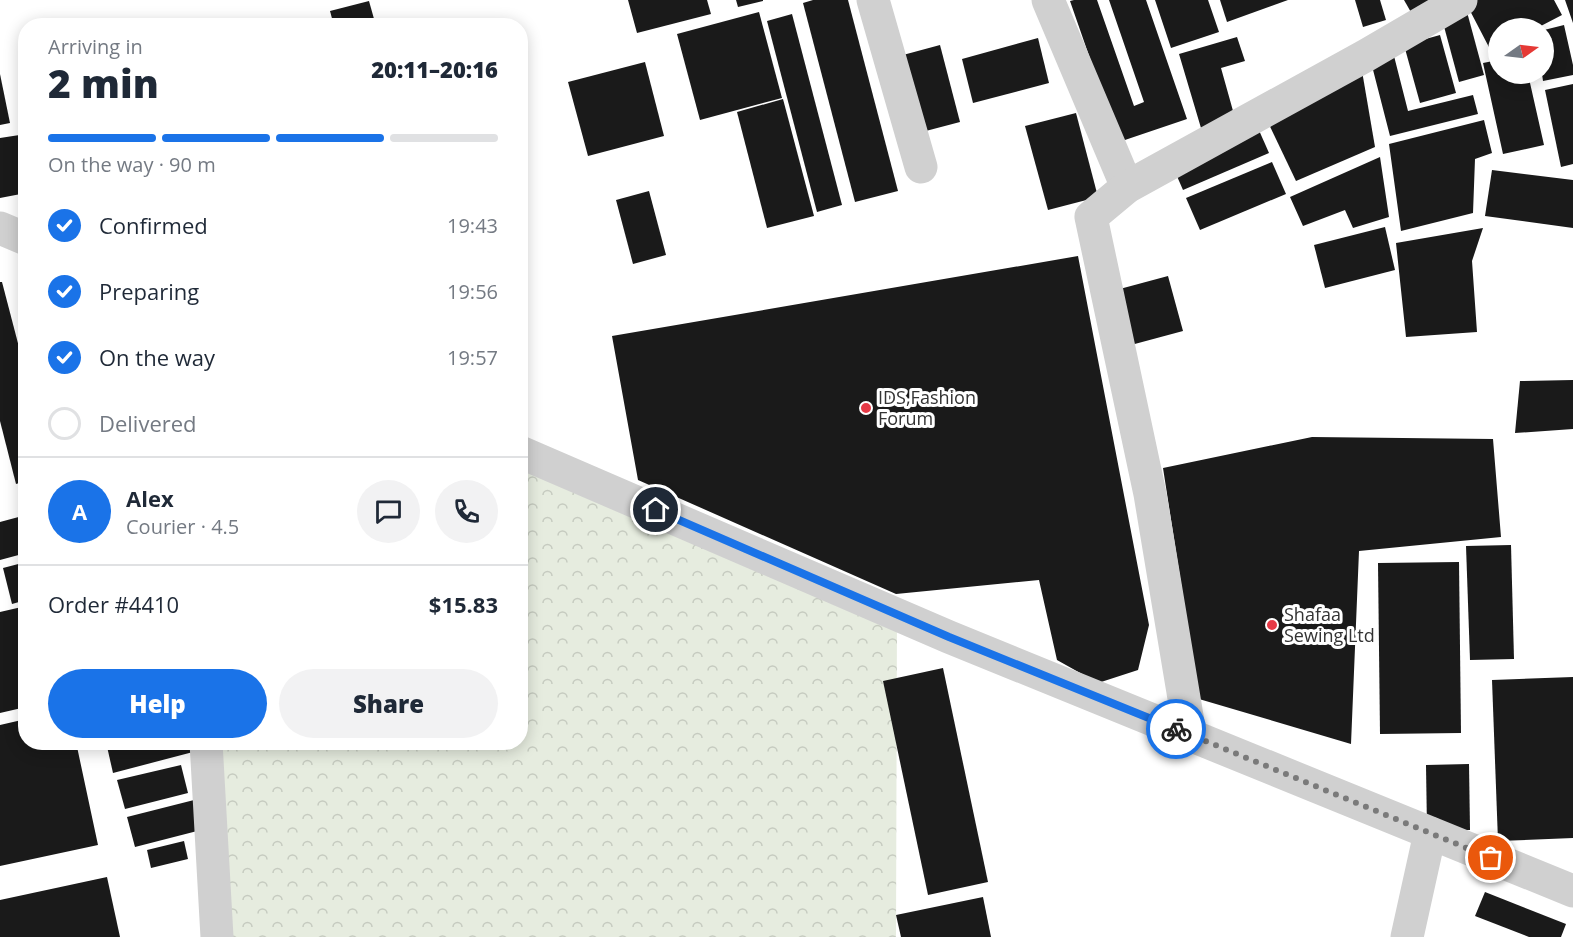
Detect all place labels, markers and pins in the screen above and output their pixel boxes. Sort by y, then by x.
place label: IDS,Fashion Forum [878,385,976,430]
marker: IDS,Fashion Forum [859,401,873,415]
pin [630,484,681,535]
place label: Shafaa Sewing Ltd [1284,602,1375,647]
marker: Shafaa Sewing Ltd [1265,618,1279,632]
pin [1465,832,1516,883]

